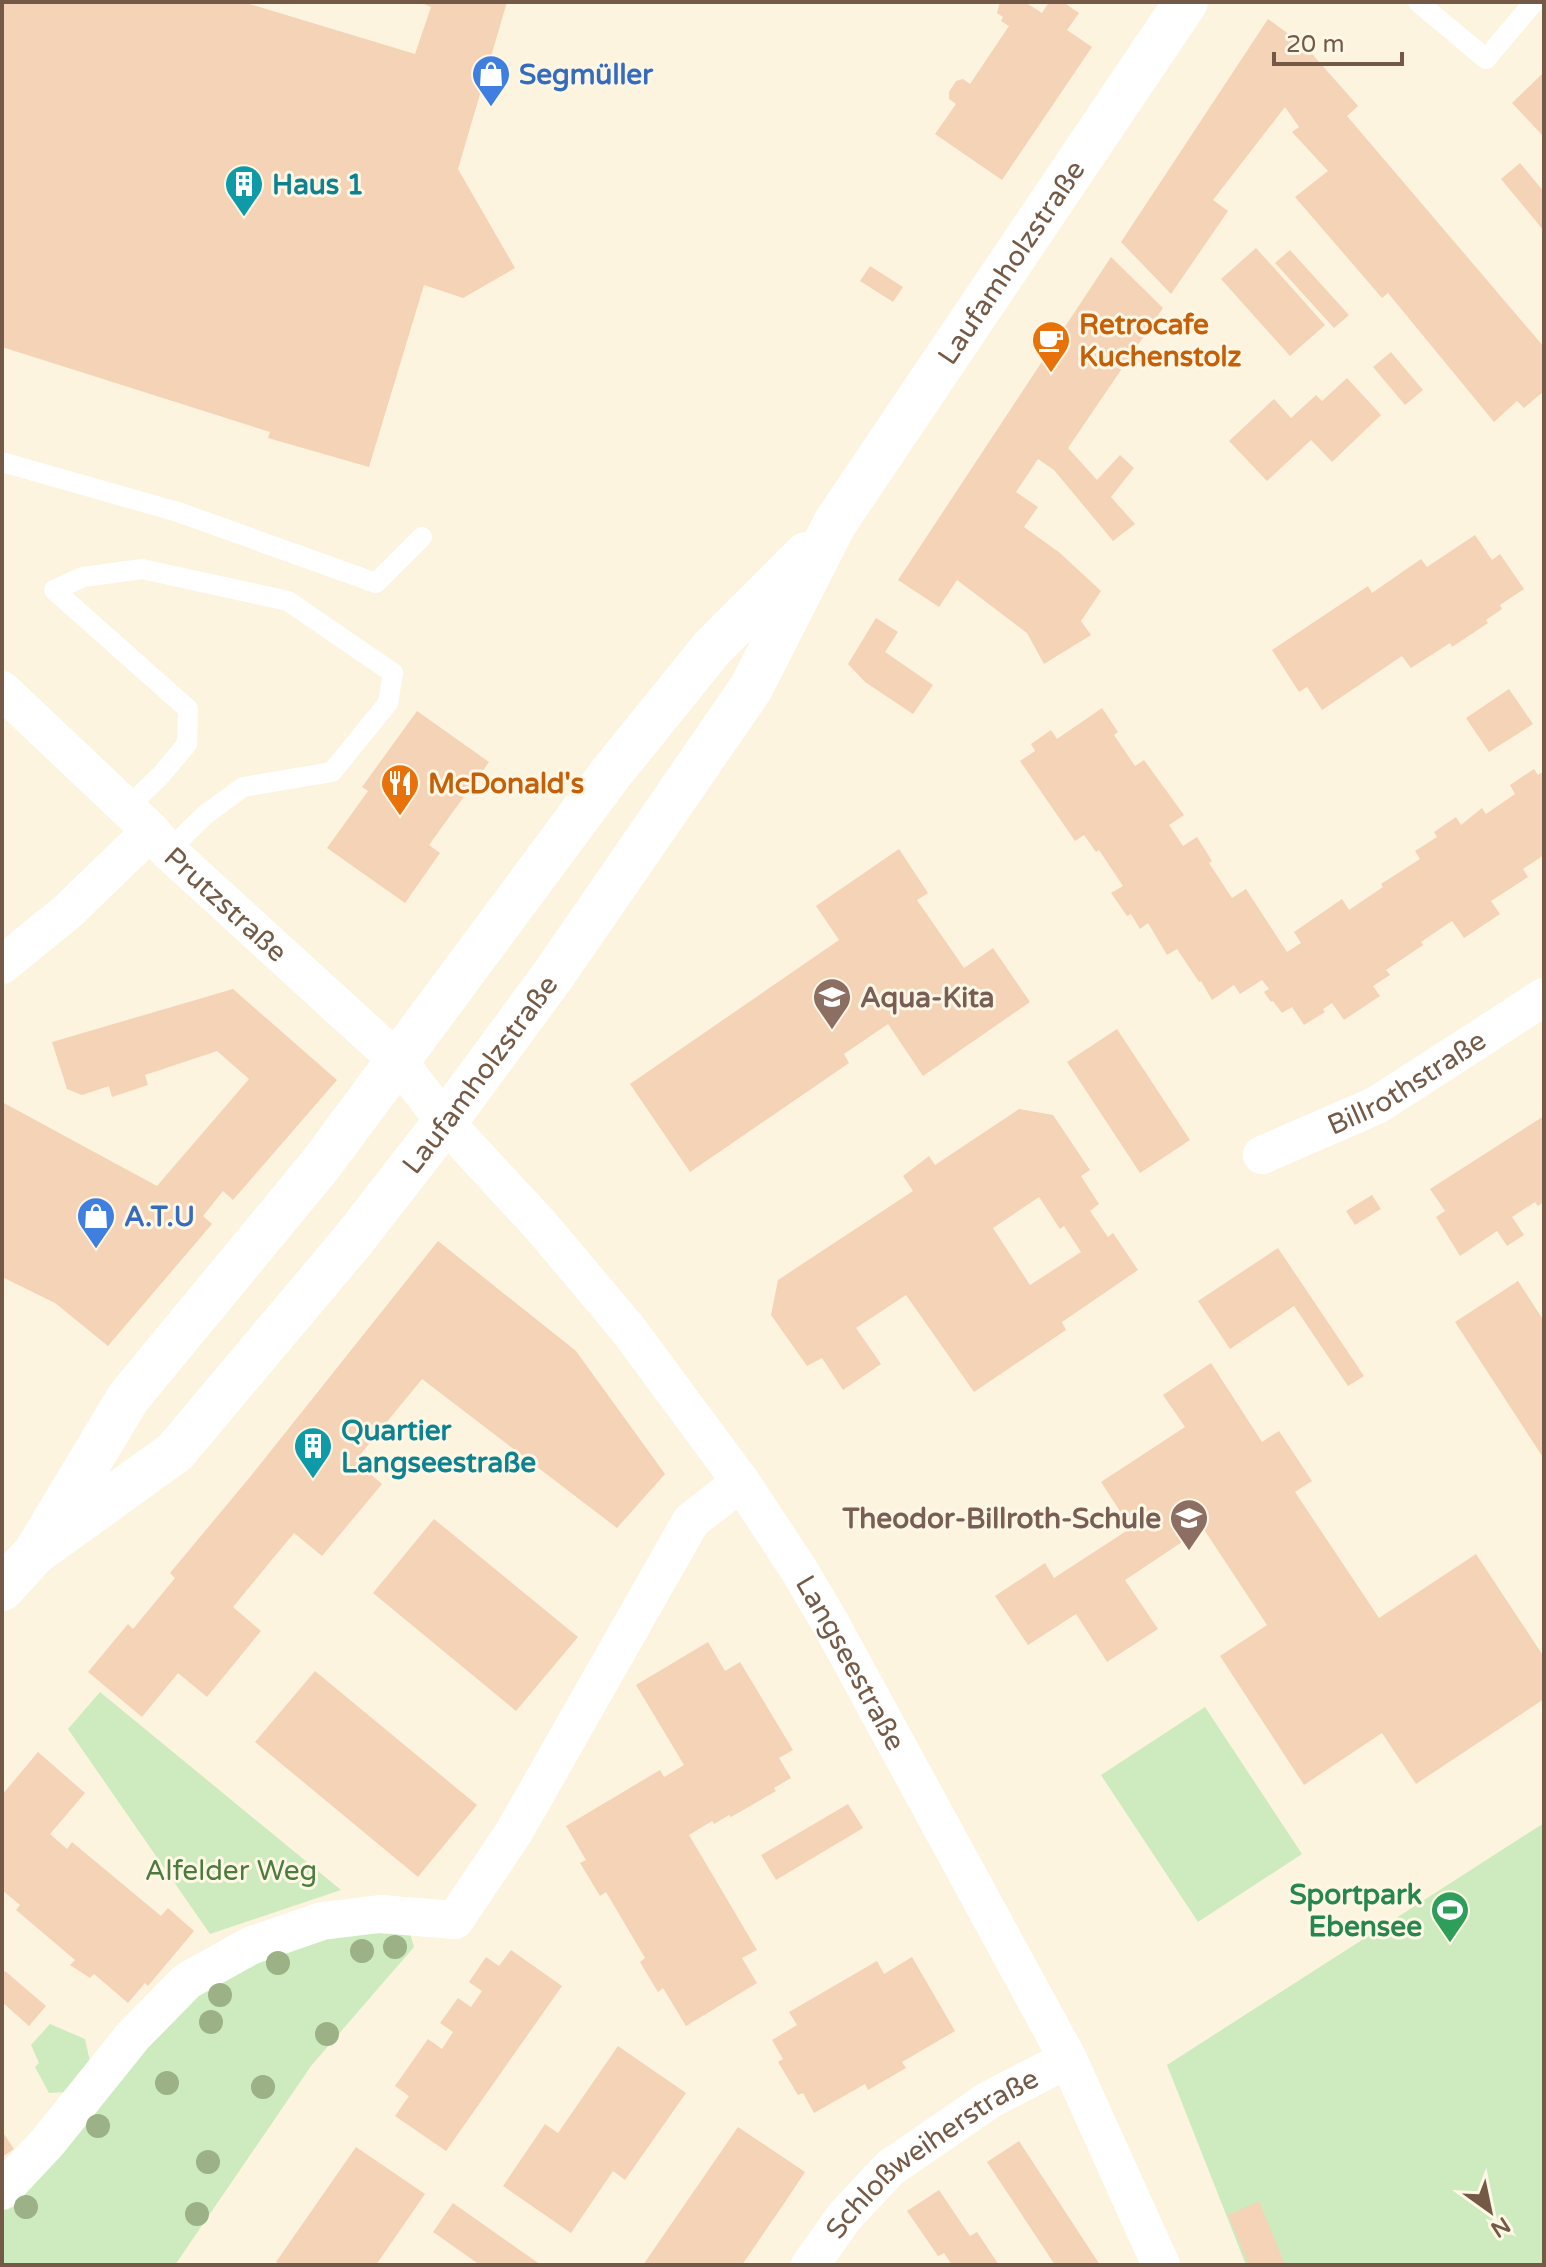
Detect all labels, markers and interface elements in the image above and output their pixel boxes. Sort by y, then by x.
scale bar [1274,16,1402,66]
text: 20 m [1286,30,1344,59]
shop icon: Segmüller [470,53,512,108]
place label: Segmüller [519,58,654,92]
street label: Laufamholzstraße [931,154,1093,371]
building icon: Haus 1 [223,163,265,218]
place label: Haus 1 [272,168,364,202]
place label: Retrocafe Kuchenstolz [1079,308,1242,374]
cafe icon: Retrocafe Kuchenstolz [1030,319,1072,374]
restaurant icon: McDonald's [379,762,421,817]
place label: McDonald's [428,767,584,801]
street label: Prutzstraße [157,840,294,969]
street label: Laufamholzstraße [395,969,565,1181]
school or university icon: Aqua-Kita [811,976,853,1031]
place label: Aqua-Kita [860,981,995,1015]
street label: Billrothstraße [1322,1023,1492,1143]
shop icon: A.T.U [75,1195,117,1250]
place label: A.T.U [124,1200,195,1234]
place label: Quartier Langseestraße [341,1414,536,1480]
building icon: Quartier Langseestraße [292,1425,334,1480]
school or university icon: Theodor-Billroth-Schule [1168,1497,1210,1552]
place label: Theodor-Billroth-Schule [841,1502,1161,1536]
street label: Langseestraße [788,1569,912,1756]
park label: Alfelder Weg [145,1854,317,1888]
place label: Sportpark Ebensee [1289,1878,1422,1944]
sports icon: Sportpark Ebensee [1429,1889,1471,1944]
street label: Schloßweiherstraße [818,2061,1044,2245]
north arrow [1450,2171,1530,2251]
text: N [1486,2211,1515,2243]

